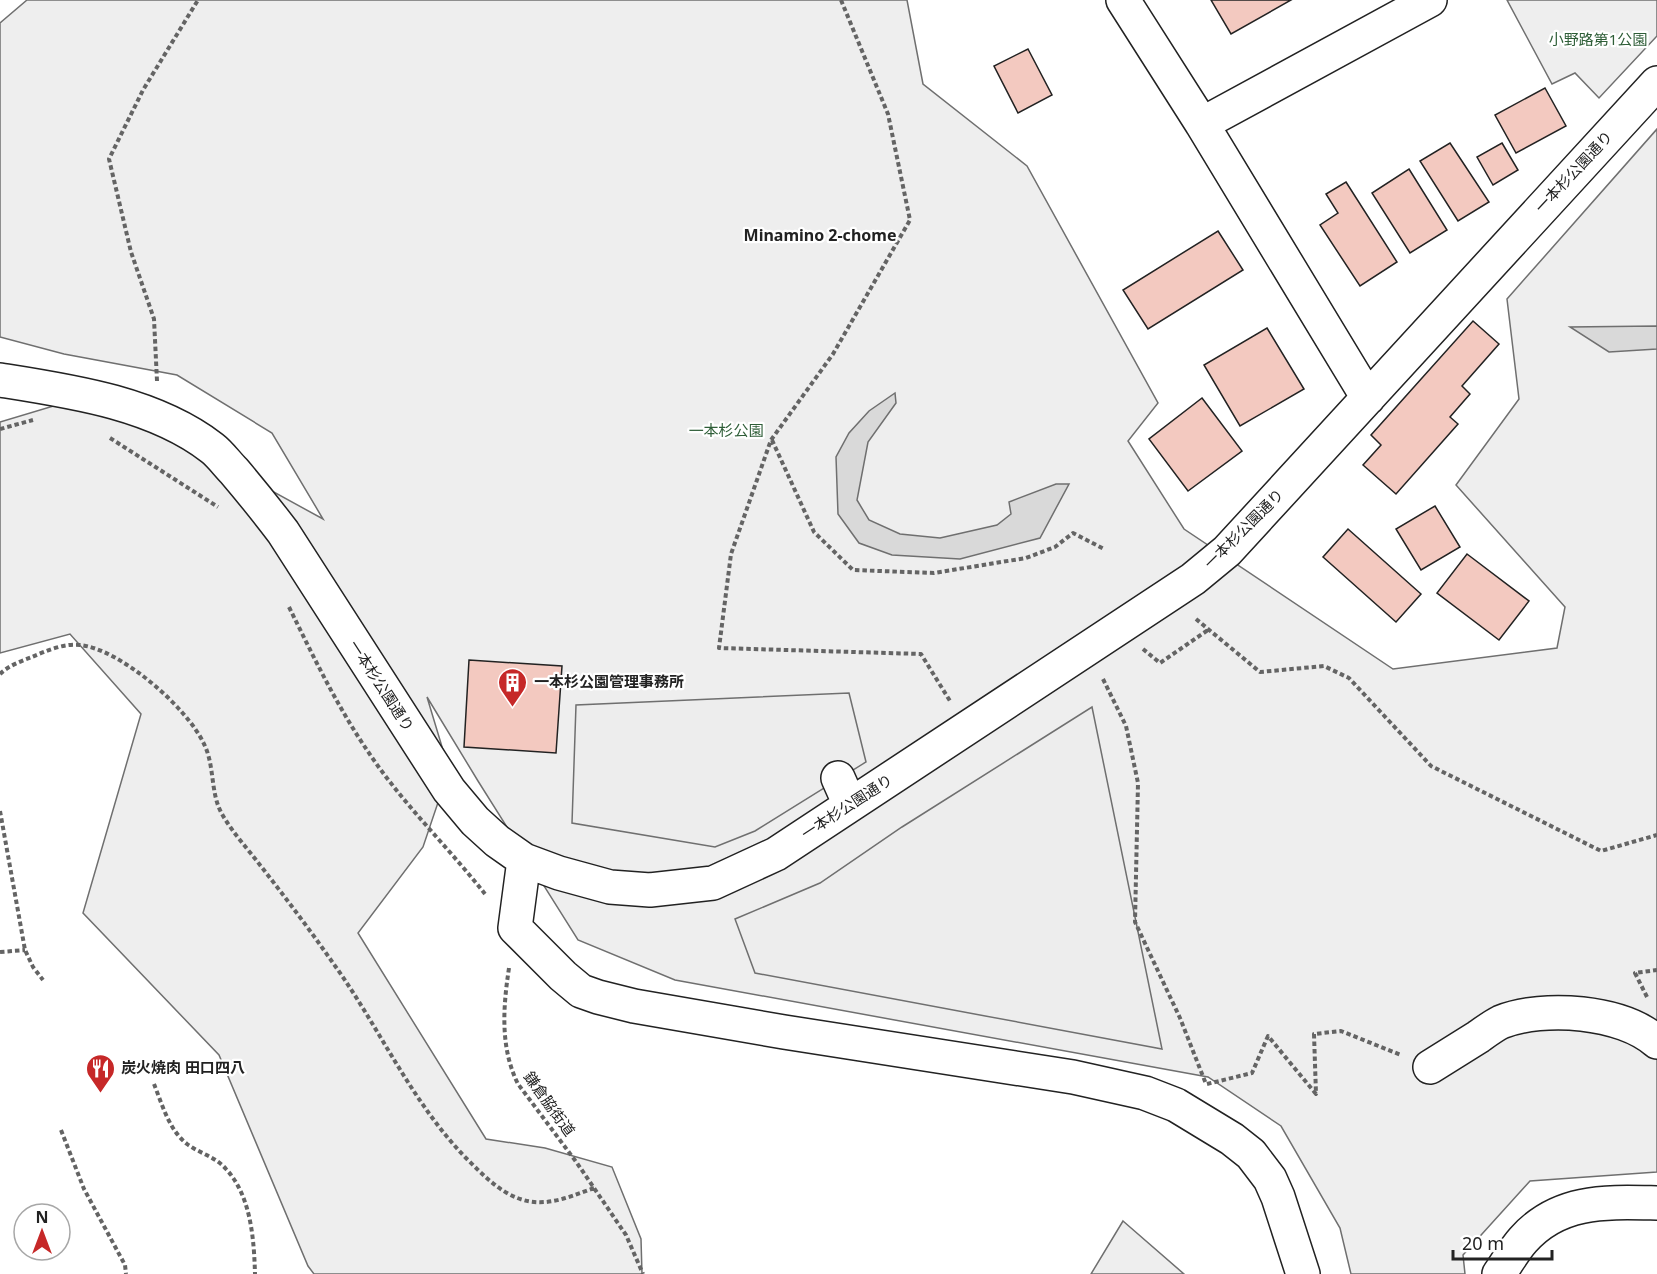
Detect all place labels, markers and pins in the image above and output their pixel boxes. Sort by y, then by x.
building icon: 一本杉公園管理事務所 [497,666,529,708]
place label: 一本杉公園管理事務所 [534,671,684,691]
restaurant icon: 炭火焼肉 田口四八 [84,1052,116,1094]
place label: 炭火焼肉 田口四八 [121,1057,245,1077]

